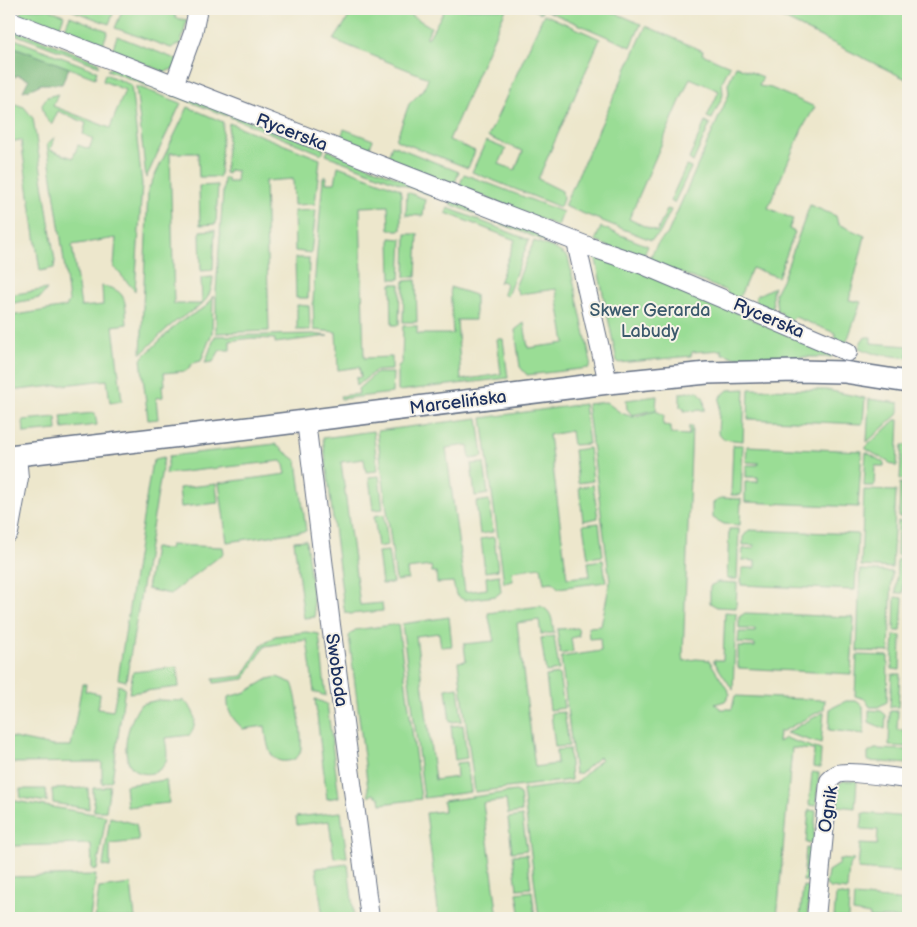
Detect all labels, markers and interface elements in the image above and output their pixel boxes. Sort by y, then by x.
street label: Rycerska [253,109,331,156]
street label: Rycerska [730,294,807,343]
park label: Skwer Gerarda Labudy [590,300,710,342]
street label: Marcelińska [408,386,508,419]
street label: Swoboda [321,632,352,708]
street label: Ognik [814,784,843,834]

